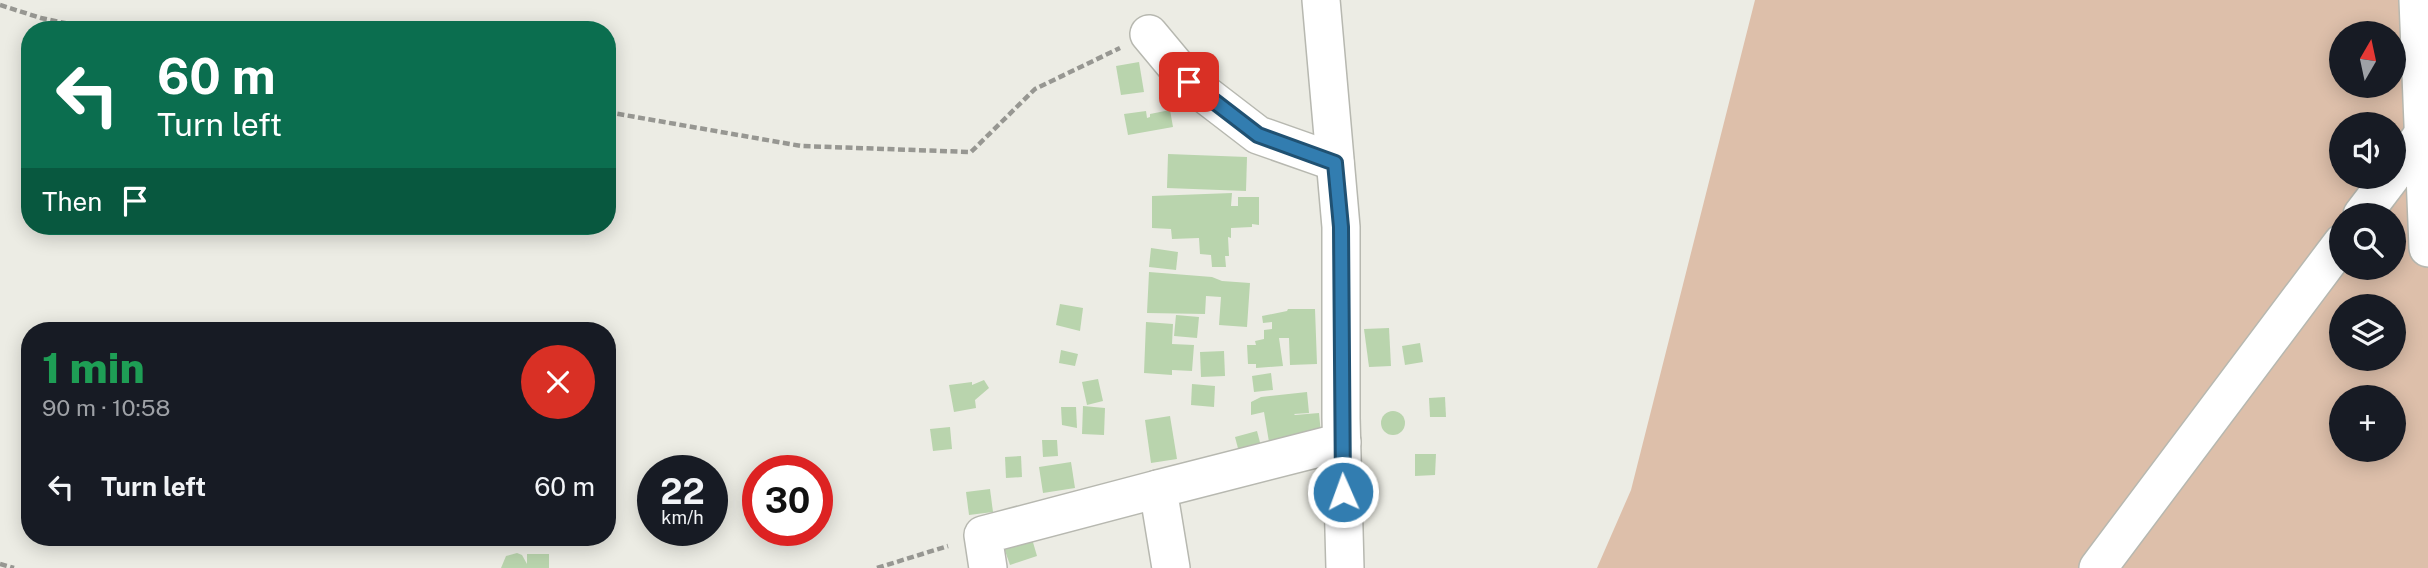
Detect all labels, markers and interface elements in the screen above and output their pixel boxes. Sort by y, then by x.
north arrow [2329,21,2406,98]
map controls [2329,21,2406,462]
text: 60 m [157,47,276,105]
icon: left [42,49,133,140]
pin [1159,52,1219,112]
icon: arrive [1170,63,1208,101]
text: Turn left [157,106,282,143]
button: sound [2329,112,2406,189]
icon: arrive [116,182,154,220]
text: Then [42,186,102,217]
button: search [2329,203,2406,280]
button: layers [2329,294,2406,371]
text: 1 min [42,343,145,392]
button: close [521,345,595,419]
button: + [2329,385,2406,462]
text: 90 m · 10:58 [42,394,170,421]
speed limit sign: 30 [742,455,833,546]
position arrow [1306,455,1380,529]
icon: left [42,468,80,506]
text: Turn left [101,471,206,502]
text: 60 m [534,471,595,502]
text: 22 [660,471,705,512]
text: km/h [661,507,704,528]

